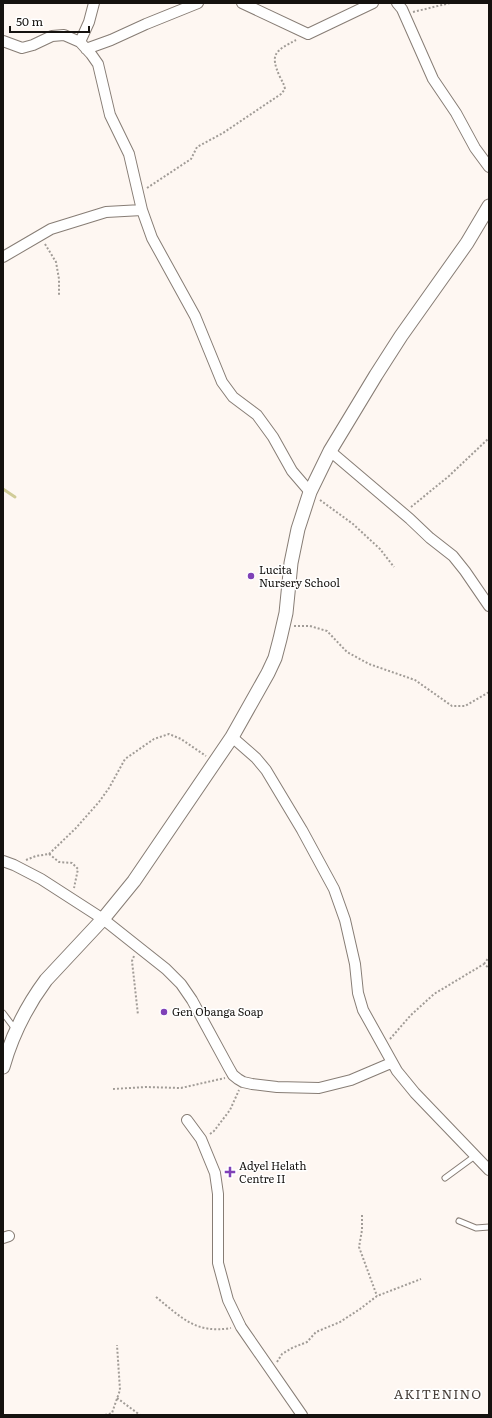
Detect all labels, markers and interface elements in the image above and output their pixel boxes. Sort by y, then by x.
scale bar [10,8,89,34]
text: 50 m [16,12,43,30]
place label: Lucita Nursery School [259,561,340,590]
marker: Lucita Nursery School [246,571,256,581]
place label: Gen Obanga Soap [172,1003,263,1019]
marker: Gen Obanga Soap [159,1007,169,1017]
place label: Adyel Helath Centre II [239,1157,307,1186]
marker: Adyel Helath Centre II [224,1166,236,1178]
district label: AKITENINO [394,1384,482,1403]

